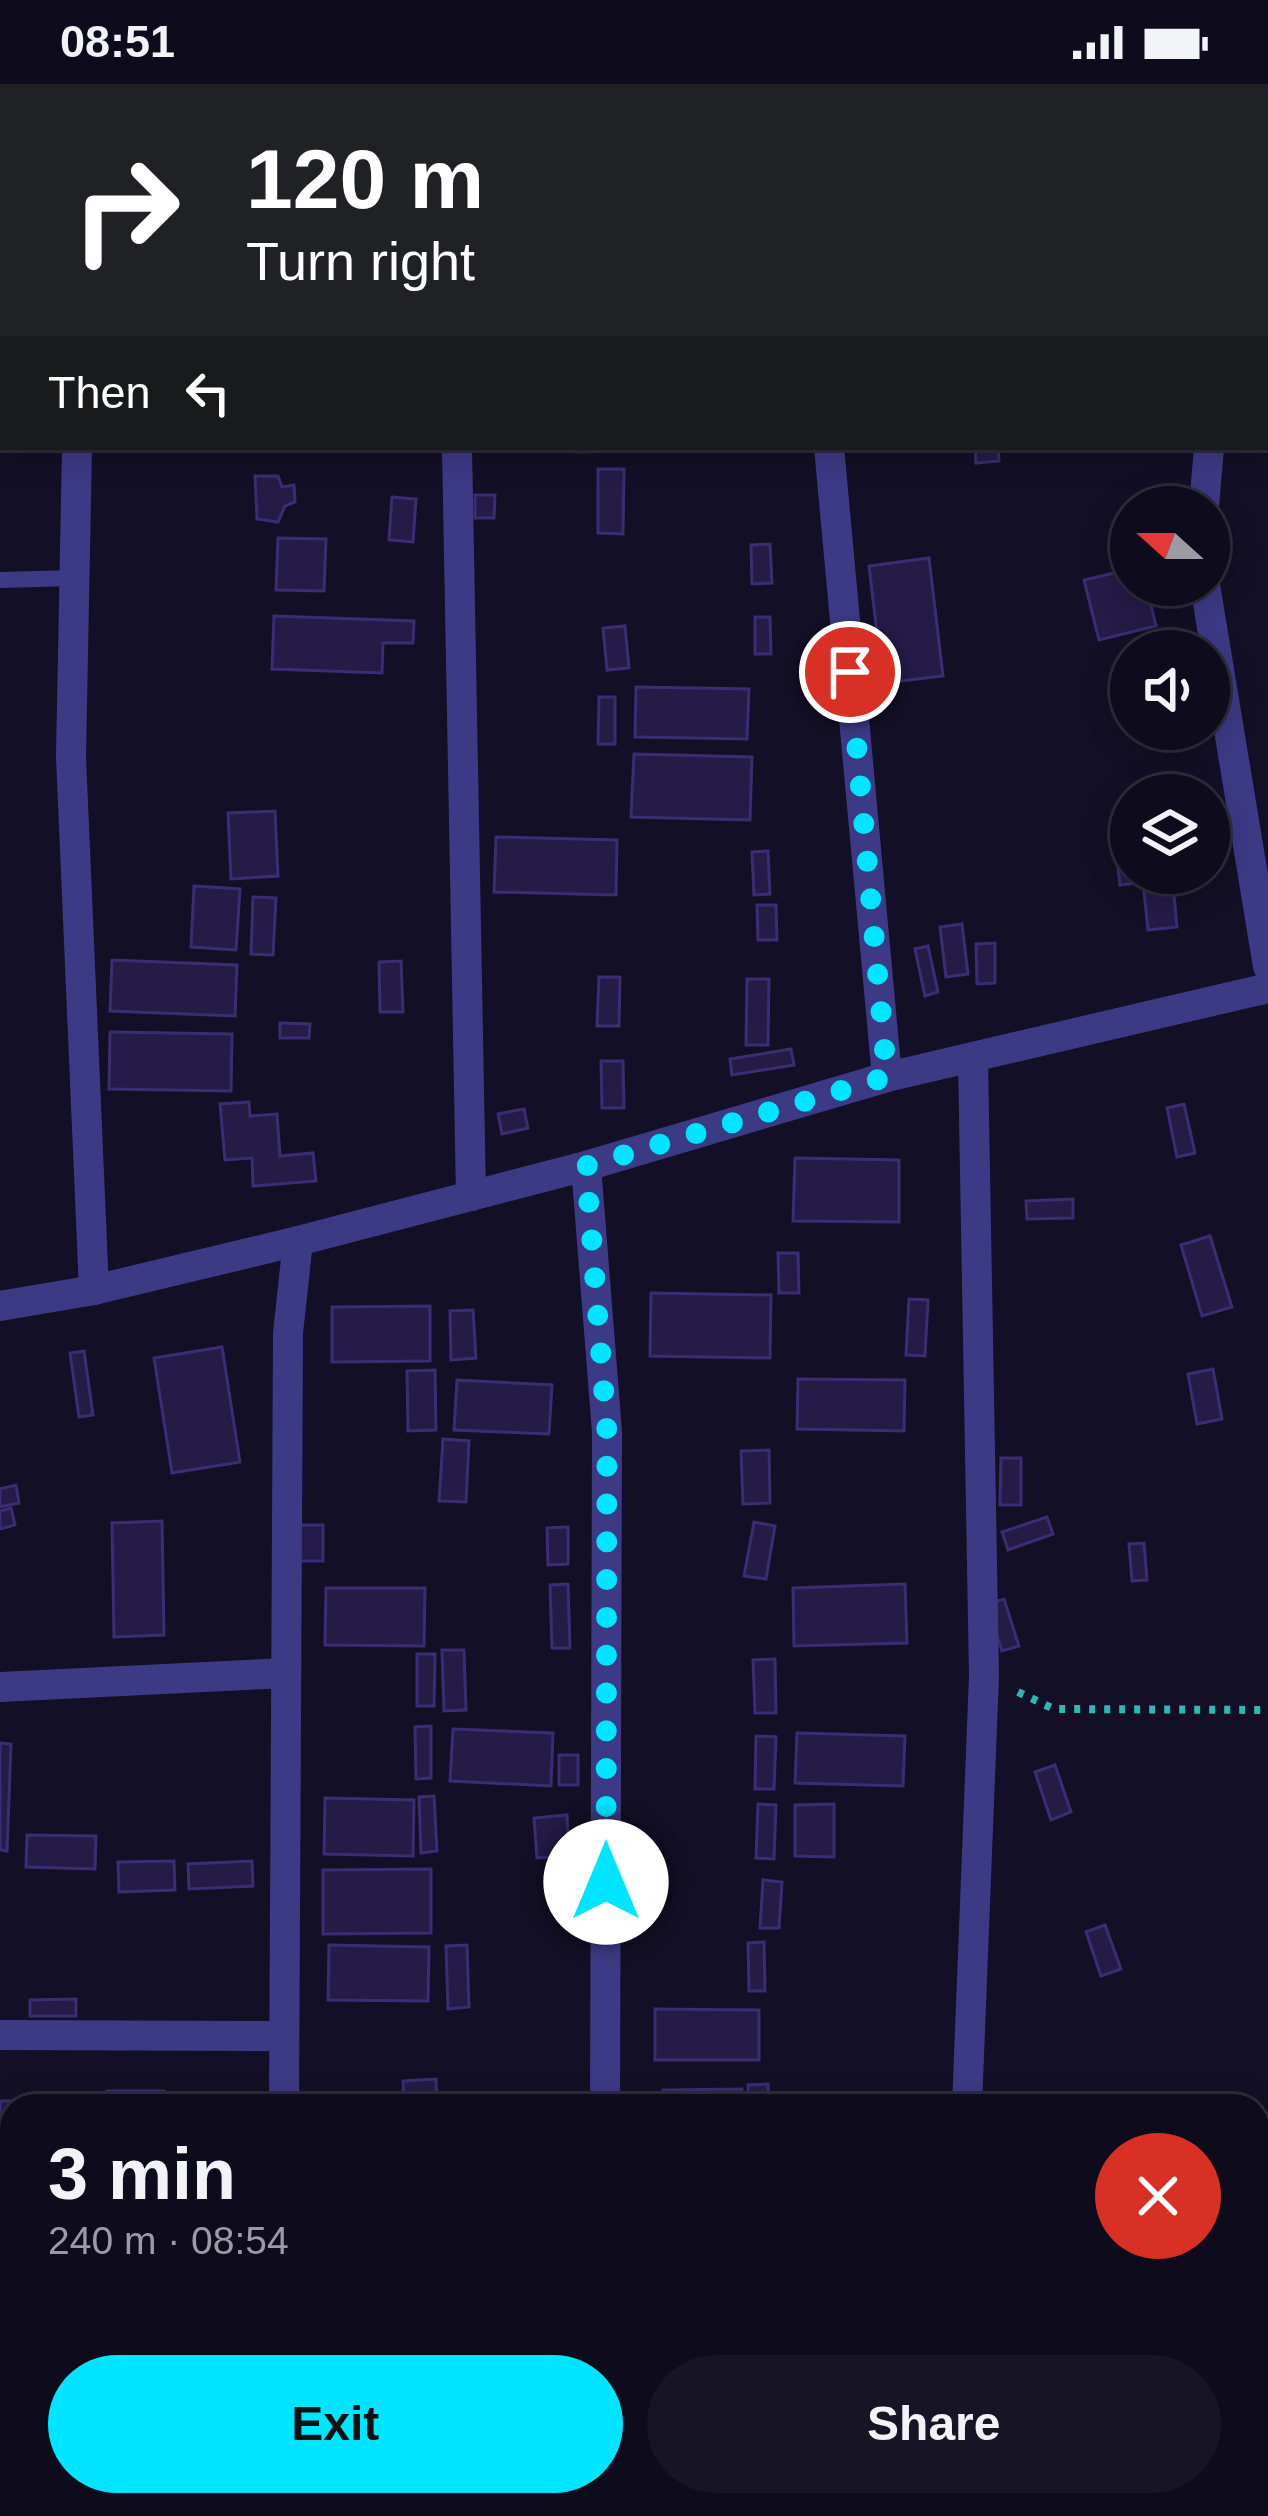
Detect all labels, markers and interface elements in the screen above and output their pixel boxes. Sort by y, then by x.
text: 08:51 [60,16,175,67]
icon: right [48,132,204,288]
text: 120 m [246,132,484,226]
text: Turn right [246,231,475,291]
icon: left [175,360,241,426]
text: Then [48,367,151,418]
north arrow [1110,486,1230,606]
map controls [1110,486,1230,894]
pin [799,621,901,723]
button: sound [1110,630,1230,750]
icon: arrive [817,639,883,705]
button: layers [1110,774,1230,894]
position arrow [543,1819,669,1945]
button: close [1095,2133,1221,2259]
text: 3 min [48,2134,236,2214]
text: 240 m · 08:54 [48,2219,289,2262]
button: Exit [48,2355,623,2493]
button: Share [647,2355,1221,2493]

